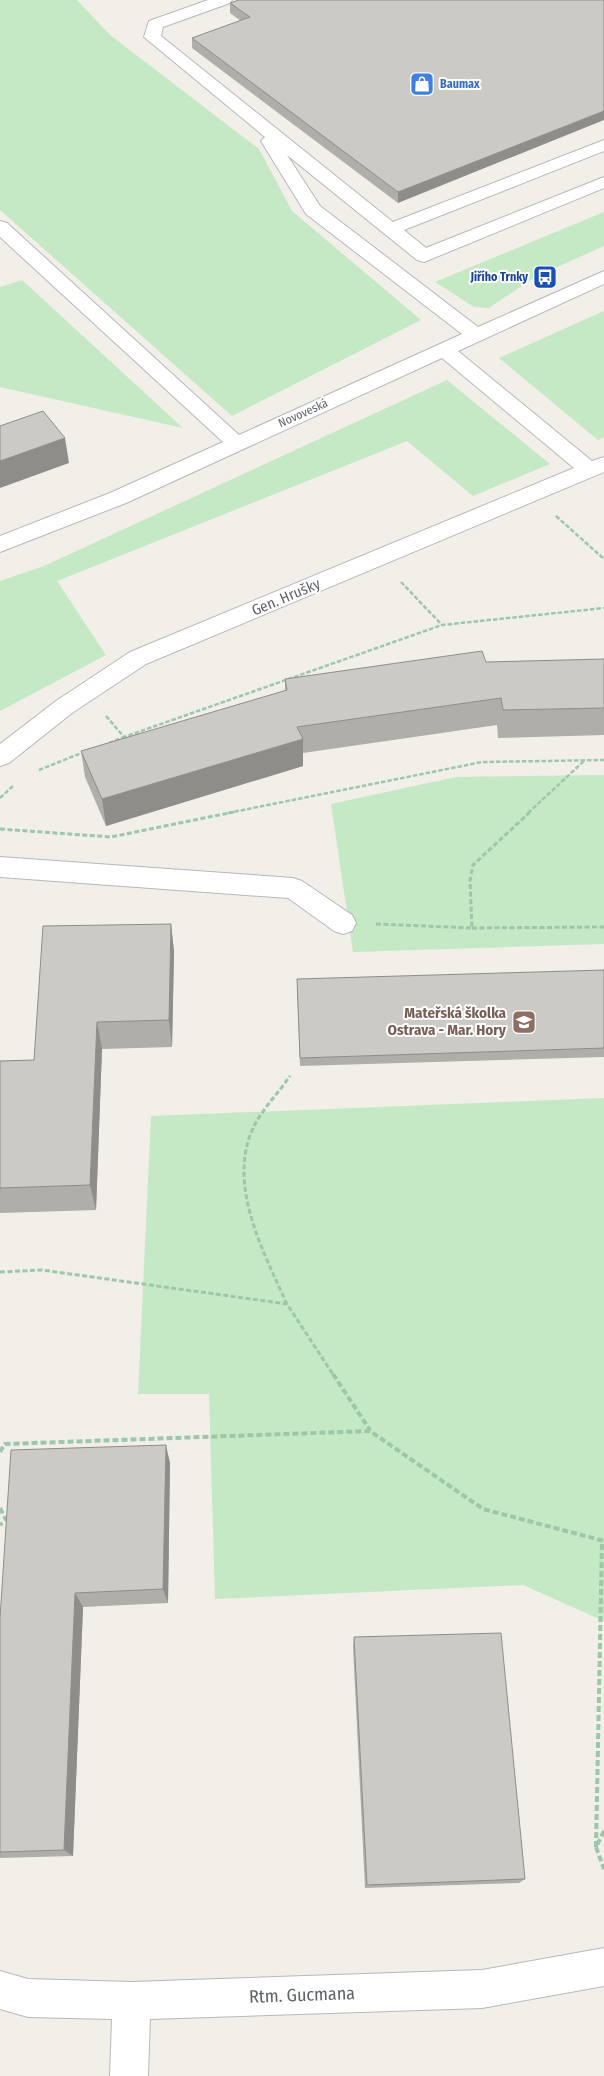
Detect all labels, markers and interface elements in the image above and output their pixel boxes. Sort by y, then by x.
shop icon: Baumax [409,71,435,97]
place label: Baumax [440,77,480,91]
bus stop icon: Jiřího Trnky [532,264,558,290]
place label: Jiřího Trnky [469,270,528,284]
street label: Novoveská [276,396,330,430]
street label: Gen. Hrušky [249,574,323,620]
place label: Mateřská školka Ostrava - Mar. Hory [388,1004,507,1039]
school or university icon: Mateřská školka Ostrava - Mar. Hory [511,1009,537,1035]
street label: Rtm. Gucmana [249,1982,356,2008]

